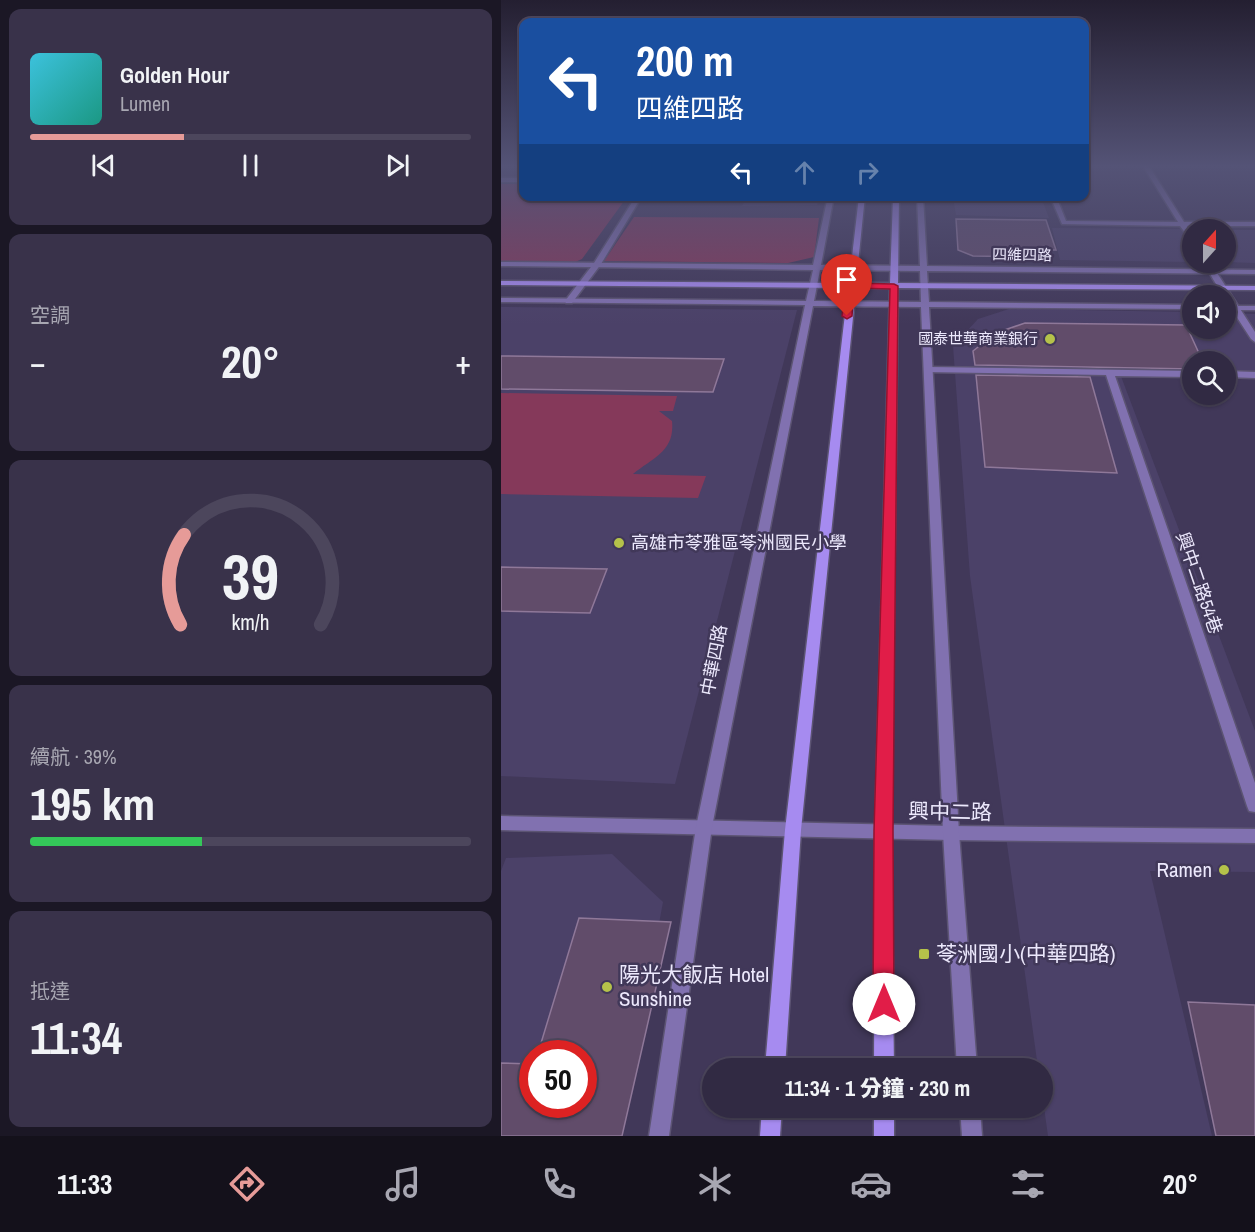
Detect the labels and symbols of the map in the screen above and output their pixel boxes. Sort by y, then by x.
north arrow [1182,219,1236,273]
street label: 四維四路 [992,243,1052,266]
pin [821,254,872,316]
place label: 國泰世華商業銀行 [918,328,1038,349]
marker: 國泰世華商業銀行 [1043,332,1057,346]
street label: 興中二路54巷 [1170,528,1229,637]
place label: 高雄市苓雅區苓洲國民小學 [631,530,847,555]
marker: 高雄市苓雅區苓洲國民小學 [612,536,626,550]
street label: 中華四路 [694,622,733,698]
street label: 興中二路 [908,796,992,827]
place label: Ramen [1156,855,1212,884]
marker: Ramen [1217,863,1231,877]
place label: 苓洲國小(中華四路) [936,939,1115,968]
marker: 苓洲國小(中華四路) [917,947,931,961]
place label: 陽光大飯店 Hotel Sunshine [619,960,769,1013]
position arrow [852,972,916,1036]
marker: 陽光大飯店 Hotel Sunshine [600,980,614,994]
speed limit sign: 50 [519,1040,597,1118]

